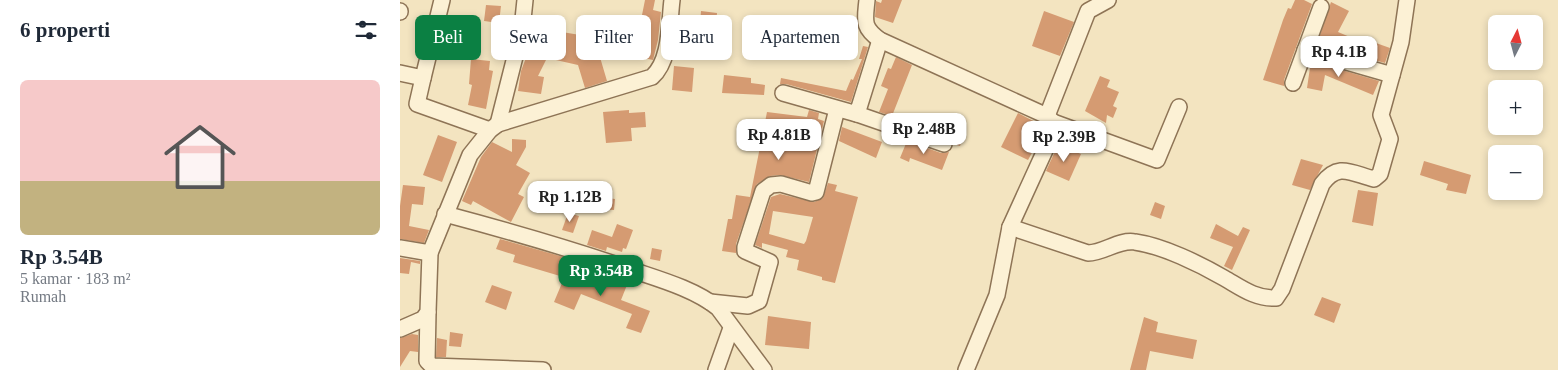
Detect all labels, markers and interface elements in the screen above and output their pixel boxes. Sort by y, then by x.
chip: Beli [415,15,481,60]
chip: Sewa [491,15,566,60]
chip: Filter [576,15,651,60]
chip: Baru [661,15,732,60]
chip: Apartemen [742,15,858,60]
north arrow [1488,15,1542,70]
map controls [1488,15,1543,200]
icon: filters [352,16,380,44]
text: 6 properti [20,18,110,42]
pin: Rp 4.1B [1293,36,1385,78]
text: Rp 4.1B [1311,43,1367,60]
button: + [1488,80,1543,135]
icon: home [155,112,245,202]
pin: Rp 2.48B [872,112,976,155]
pin: Rp 4.81B [727,119,831,161]
text: Rp 2.48B [892,120,956,137]
pin: Rp 2.39B [1012,120,1116,163]
text: Rp 4.81B [747,126,811,143]
text: Rp 2.39B [1032,128,1096,145]
button: − [1488,145,1543,200]
pin: Rp 1.12B [518,180,622,223]
text: Rp 1.12B [538,188,602,205]
text: Rp 3.54B [20,245,103,269]
pin: Rp 3.54B [549,254,653,297]
text: Rp 3.54B [569,262,633,279]
text: 5 kamar · 183 m² [20,270,131,287]
text: Rumah [20,288,66,305]

